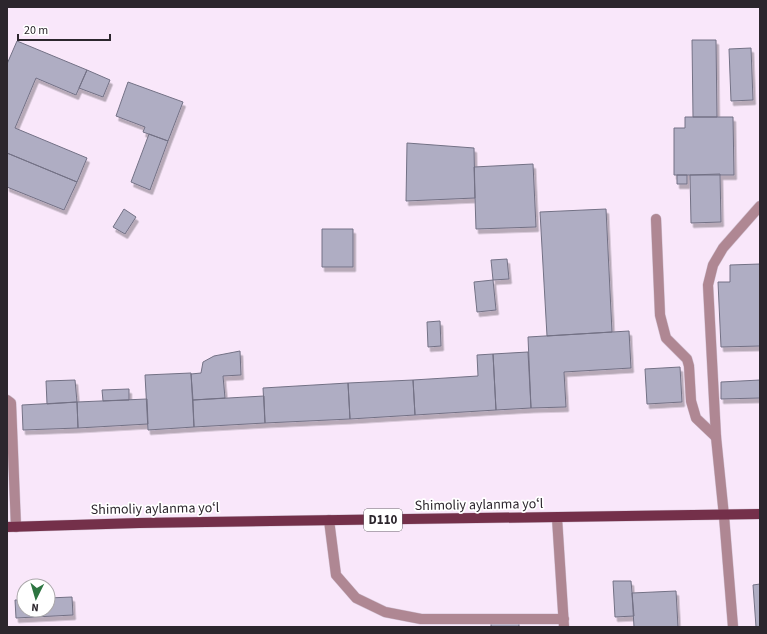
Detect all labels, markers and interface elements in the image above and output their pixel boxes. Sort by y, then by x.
scale bar [18,16,110,42]
text: 20 m [24,22,48,39]
street label: Shimoliy aylanma yoʻl [415,494,544,516]
street label: Shimoliy aylanma yoʻl [91,498,220,520]
road number: D110 [364,509,402,531]
north arrow [16,578,56,618]
text: N [31,600,39,615]

